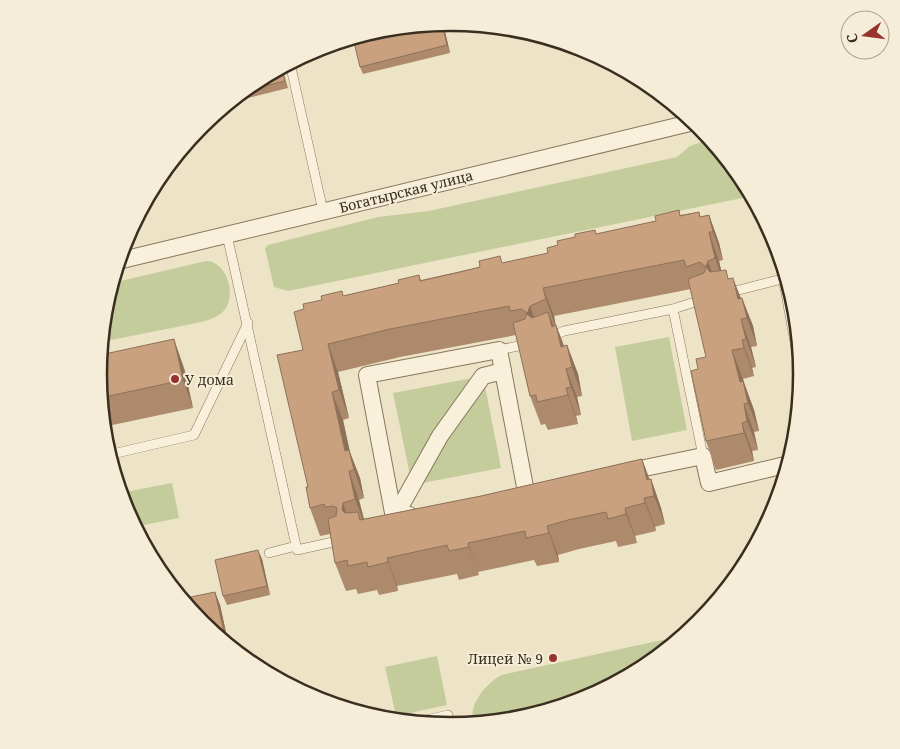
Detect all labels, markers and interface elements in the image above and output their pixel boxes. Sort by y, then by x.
north arrow [840,10,890,60]
text: С [842,31,862,45]
street label: Богатырская улица [337,165,475,217]
place label: У дома [185,370,234,389]
marker: У дома [169,373,181,385]
place label: Лицей № 9 [468,649,543,668]
marker: Лицей № 9 [547,652,559,664]

